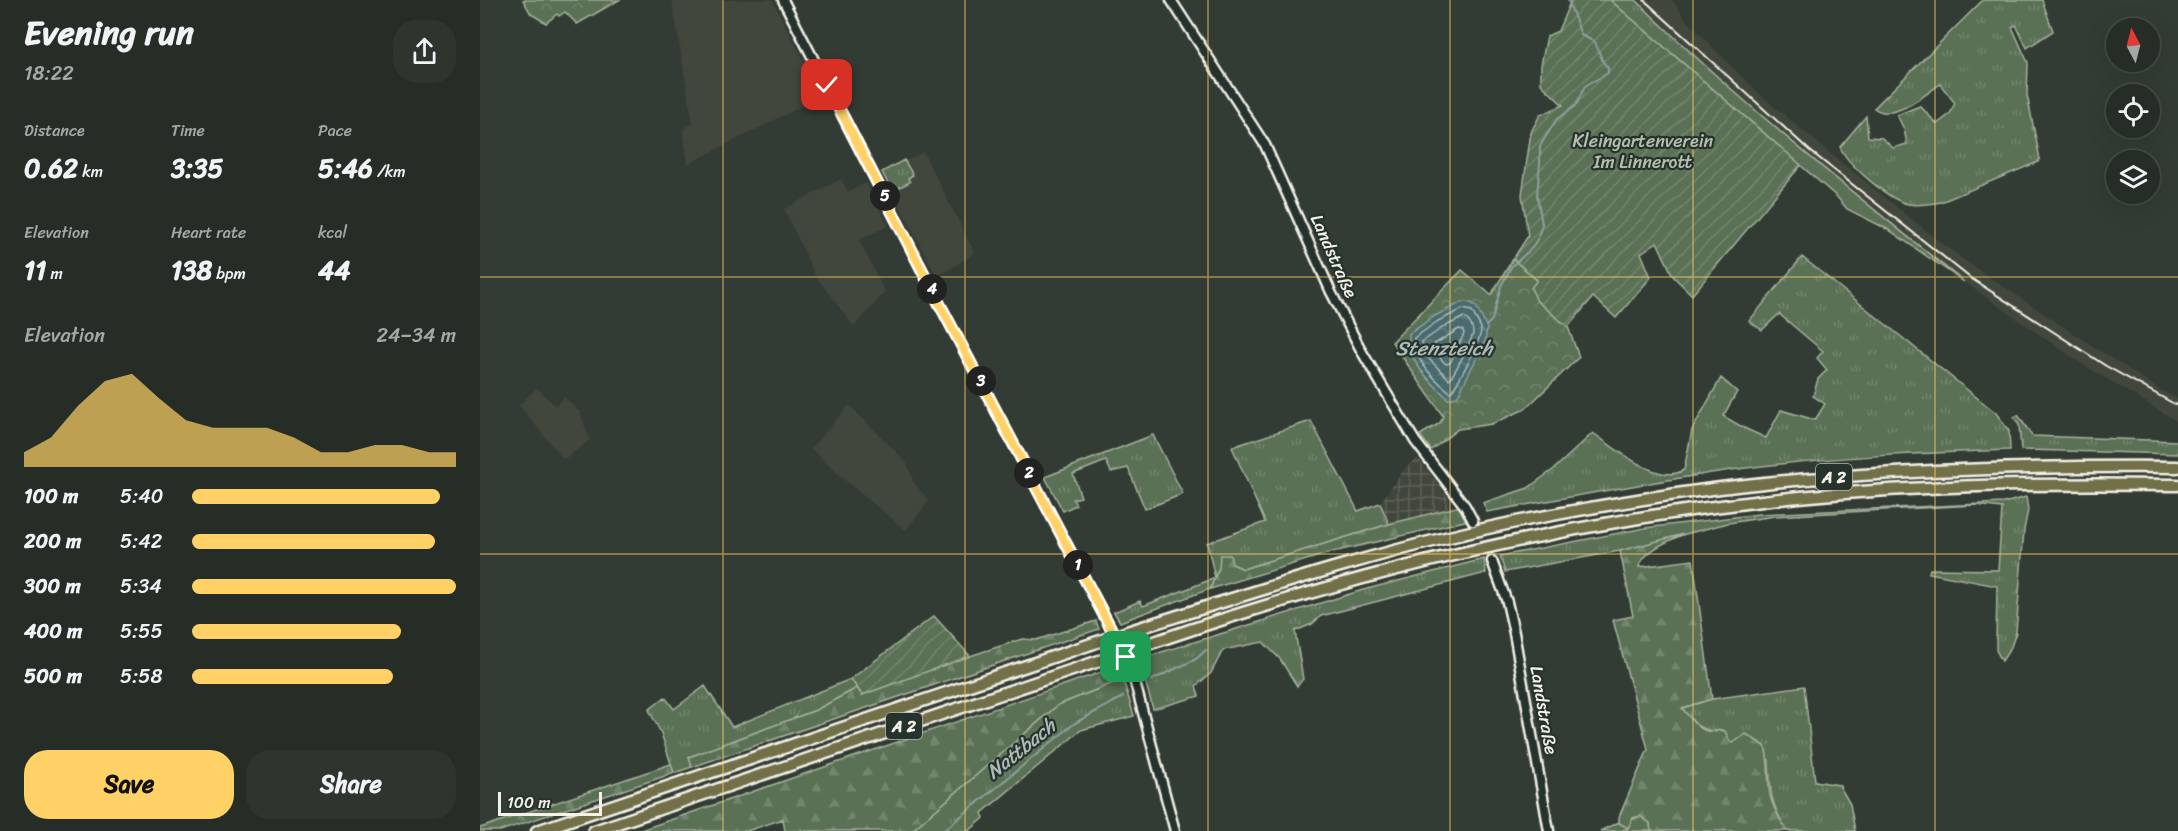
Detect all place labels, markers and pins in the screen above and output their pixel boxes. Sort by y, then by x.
pin [801,59,852,110]
pin: 5 [870,181,900,211]
pin: 4 [917,274,947,304]
pin: 3 [966,366,996,396]
pin: 2 [1014,458,1044,488]
pin: 1 [1063,550,1093,580]
pin [1100,631,1151,682]

